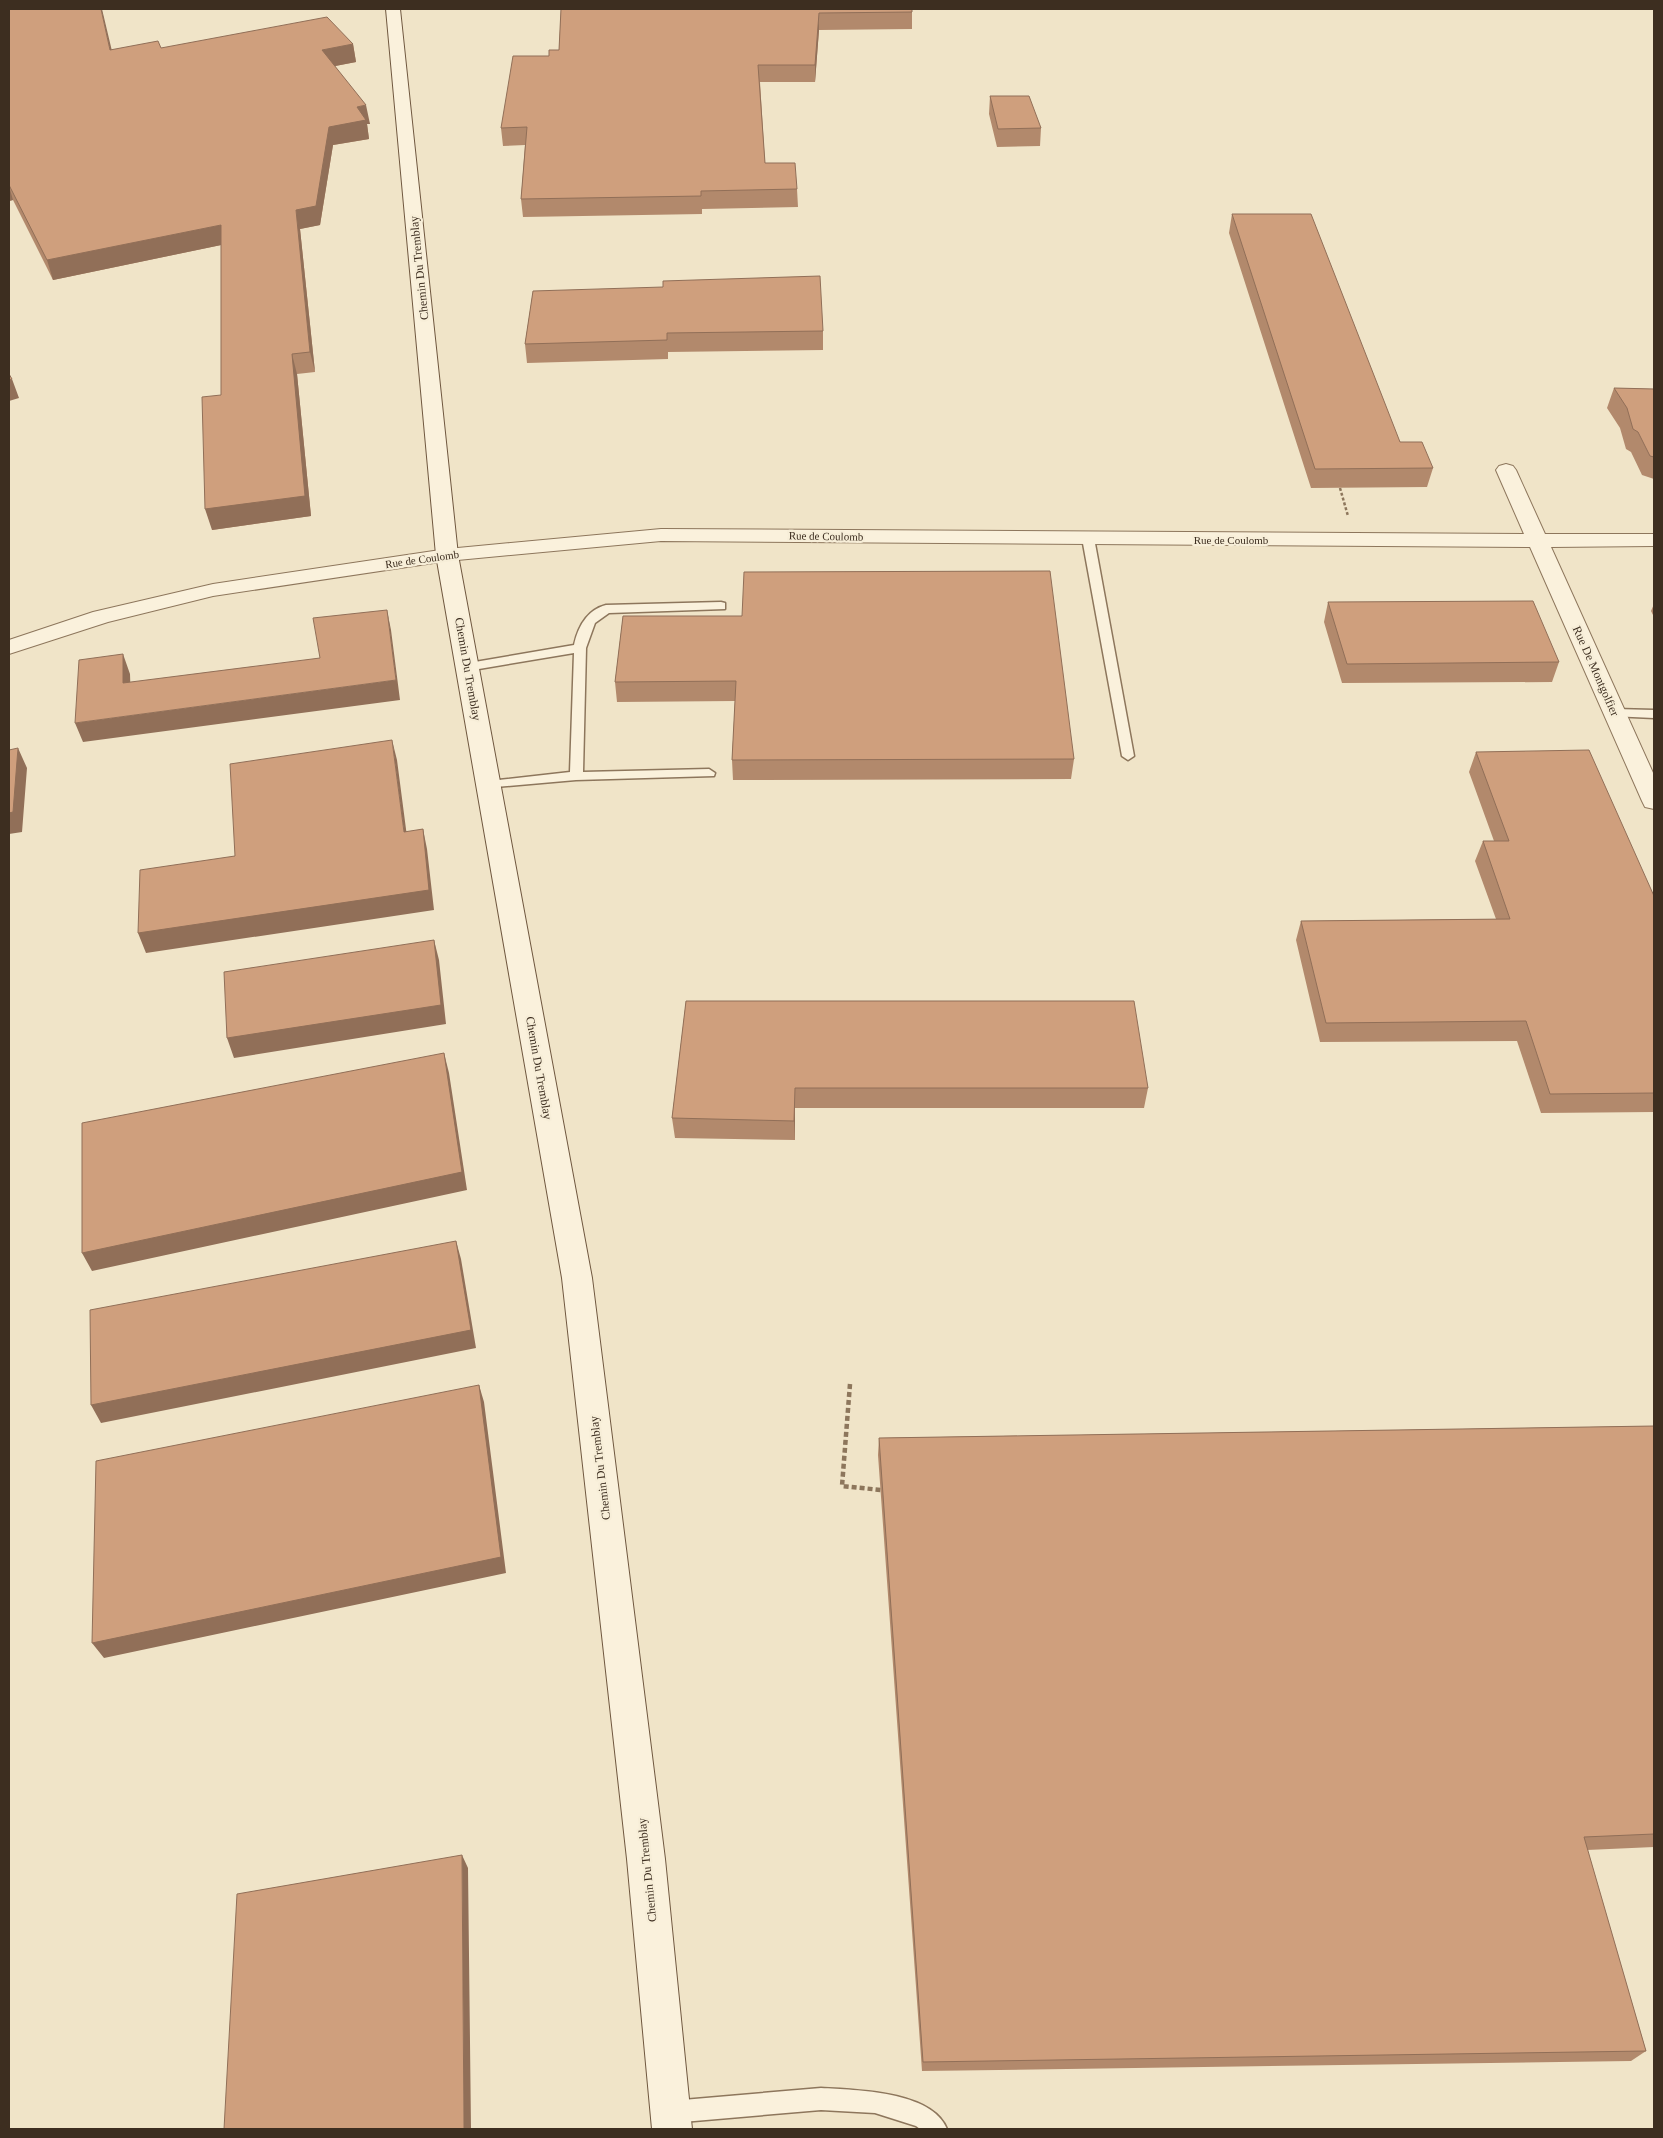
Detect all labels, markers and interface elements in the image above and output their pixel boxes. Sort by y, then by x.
street label: Chemin Du Tremblay [407,215,431,321]
street label: Rue de Coulomb [789,529,864,543]
street label: Rue de Coulomb [1194,534,1269,546]
street label: Rue de Coulomb [384,548,460,570]
street label: Chemin Du Tremblay [452,616,484,722]
street label: Rue De Montgolfier [1570,624,1622,718]
street label: Chemin Du Tremblay [523,1015,555,1121]
street label: Chemin Du Tremblay [587,1415,613,1521]
street label: Chemin Du Tremblay [635,1817,659,1923]

